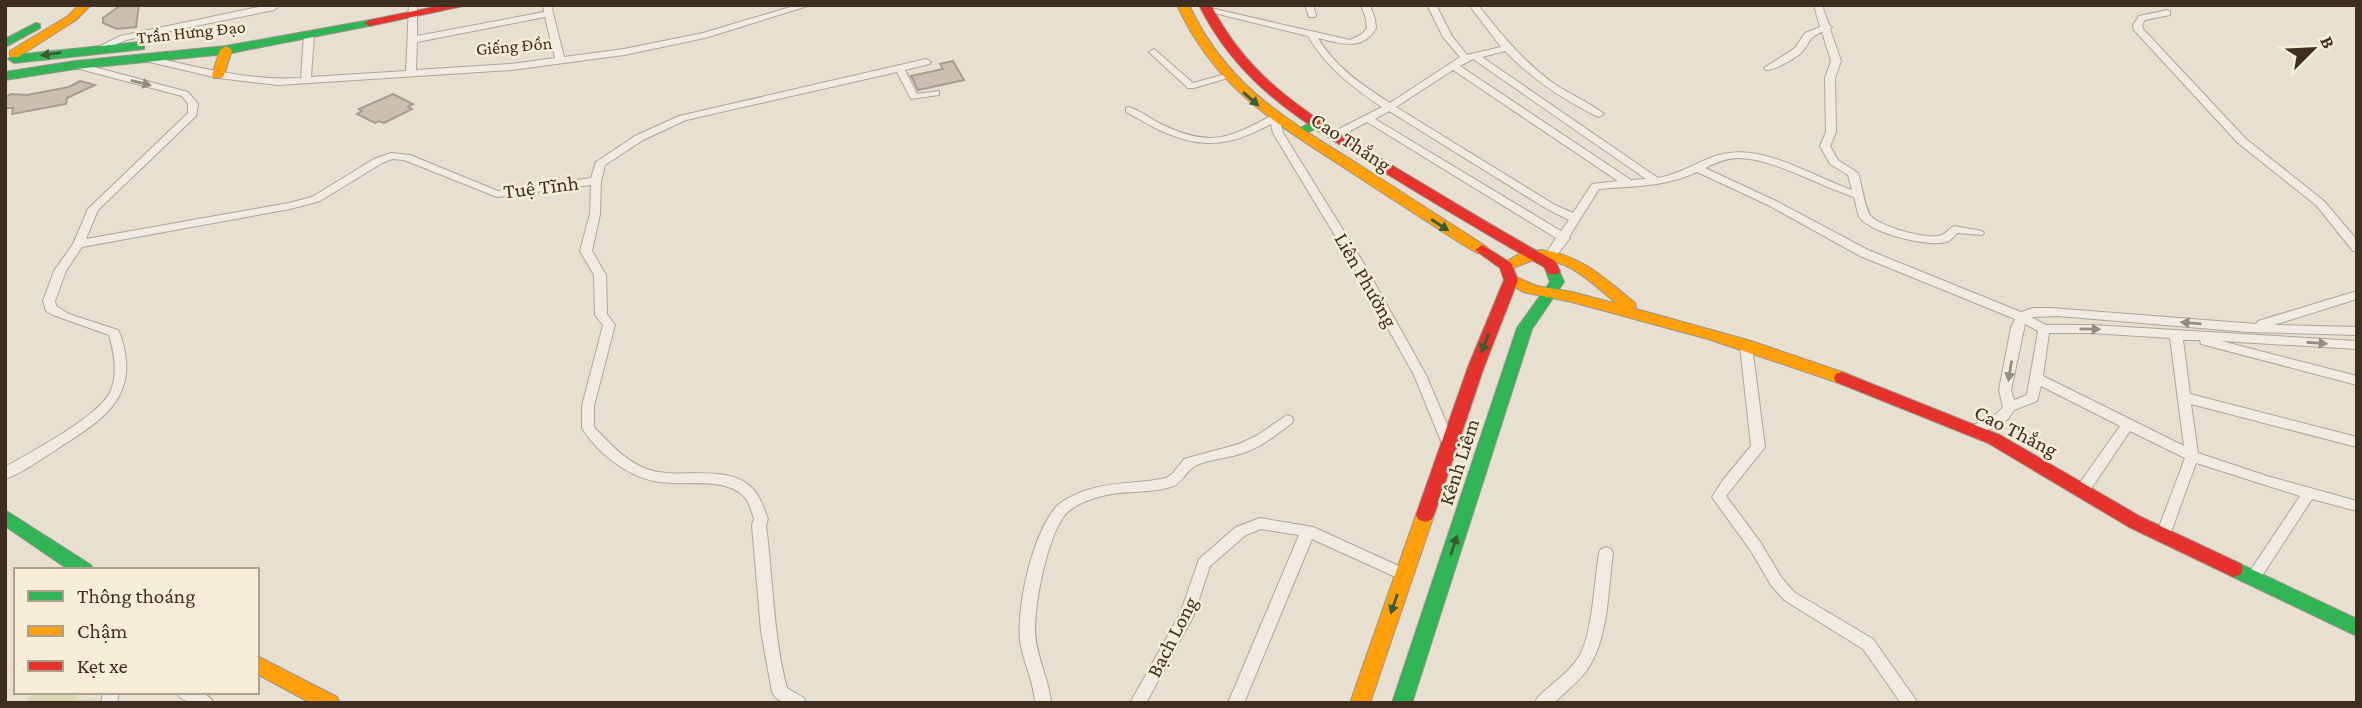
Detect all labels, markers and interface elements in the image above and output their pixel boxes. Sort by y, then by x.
north arrow [2278,14,2348,84]
street label: Trần Hưng Đạo [135,16,247,48]
street label: Giếng Đồn [475,33,553,59]
text: B [2316,33,2340,52]
one-way arrow [40,49,62,60]
one-way arrow [130,78,152,89]
one-way arrow [1242,91,1259,106]
street label: Cao Thắng [1307,107,1395,177]
street label: Tuệ Tĩnh [502,170,580,204]
one-way arrow [1430,218,1450,231]
street label: Liên Phường [1329,228,1403,332]
one-way arrow [2180,317,2202,328]
one-way arrow [2079,323,2101,335]
one-way arrow [1480,333,1491,354]
one-way arrow [2306,338,2328,349]
one-way arrow [2004,360,2015,382]
street label: Cao Thắng [1970,400,2062,462]
street label: Kênh Liêm [1434,416,1484,508]
one-way arrow [1449,534,1460,555]
legend [14,568,259,694]
text: Thông thoáng [77,584,195,608]
street label: Bạch Long [1141,593,1203,681]
one-way arrow [1388,594,1399,615]
text: Chậm [77,619,127,643]
text: Kẹt xe [77,654,128,678]

